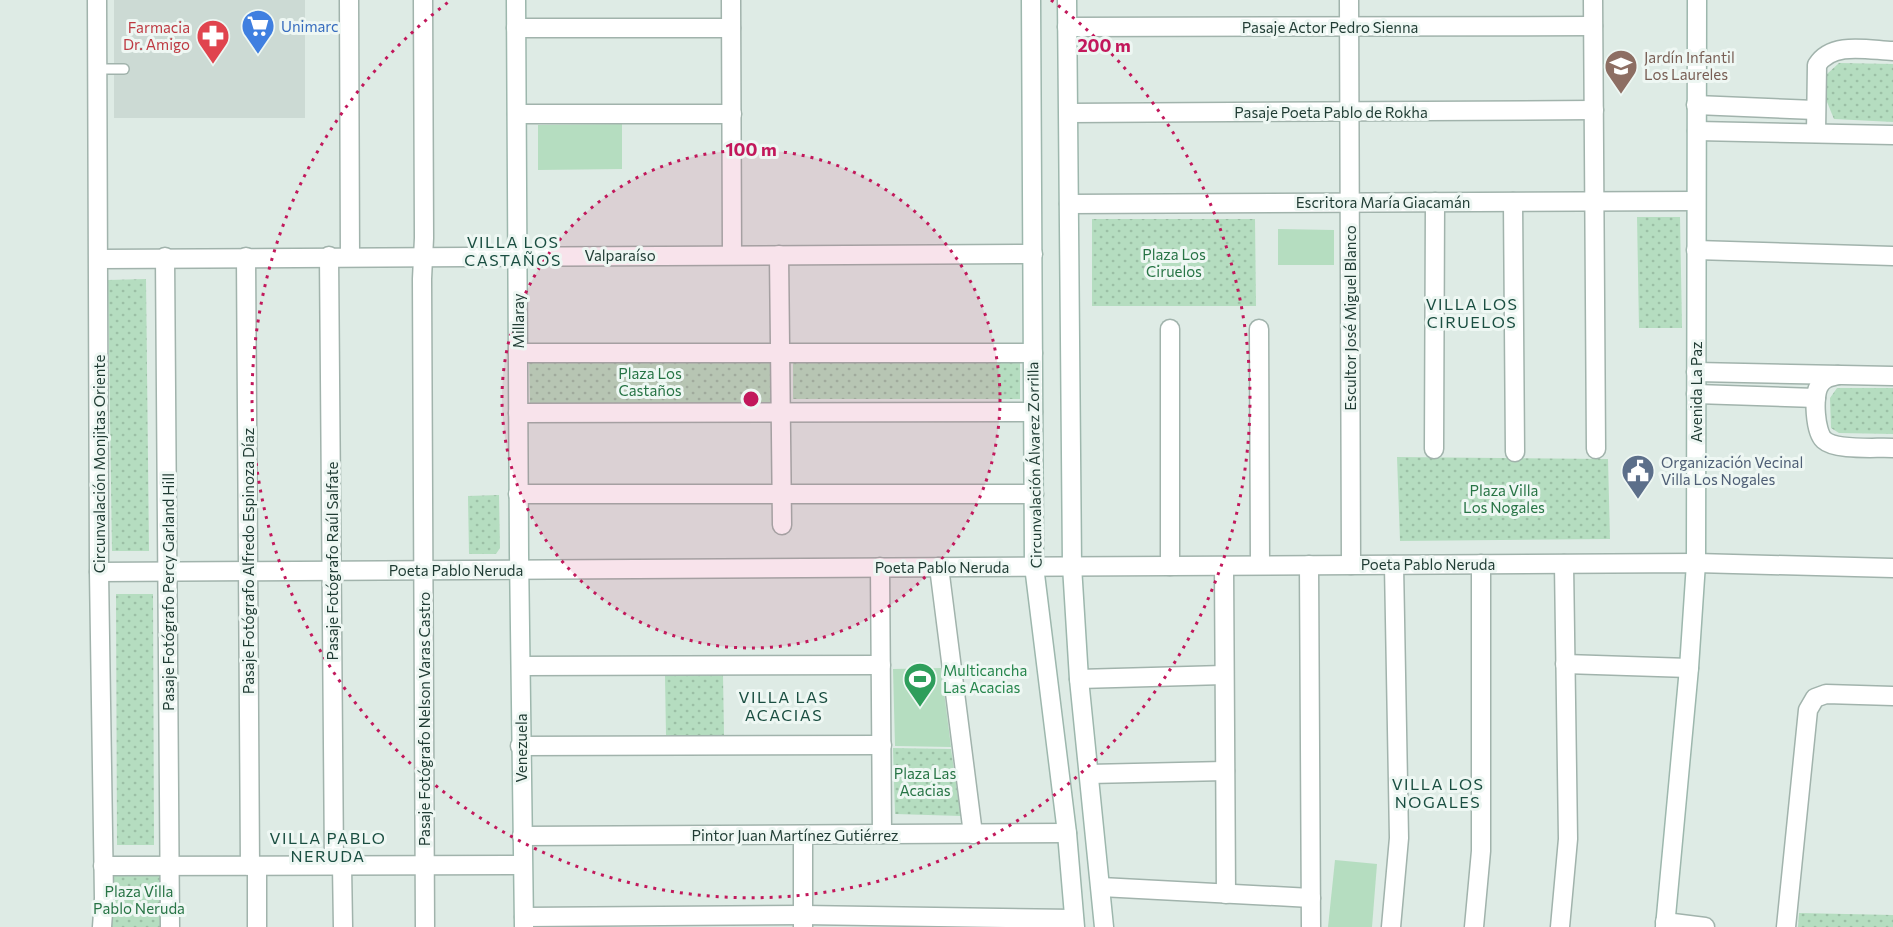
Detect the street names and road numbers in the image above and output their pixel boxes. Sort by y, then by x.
street label: Pasaje Actor Pedro Sienna [1242,18,1418,36]
street label: Pasaje Poeta Pablo de Rokha [1234,103,1428,121]
street label: Escritora María Giacamán [1296,193,1470,211]
street label: Escultor José Miguel Blanco [1341,225,1359,411]
street label: Valparaíso [584,246,656,264]
street label: Millaray [509,293,527,348]
street label: Avenida La Paz [1687,342,1705,442]
street label: Circunvalación Monjitas Oriente [90,355,108,573]
street label: Circunvalación Álvarez Zorrilla [1022,362,1045,569]
street label: Pasaje Fotógrafo Alfredo Espinoza Díaz [239,428,257,694]
street label: Pasaje Fotógrafo Raúl Salfate [323,462,341,660]
street label: Pasaje Fotógrafo Percy Garland Hill [159,473,177,711]
street label: Poeta Pablo Neruda [1361,555,1495,573]
street label: Poeta Pablo Neruda [875,558,1009,576]
street label: Poeta Pablo Neruda [389,561,523,579]
street label: Pasaje Fotógrafo Nelson Varas Castro [415,592,433,846]
street label: Venezuela [512,713,530,783]
street label: Pintor Juan Martínez Gutiérrez [691,826,899,844]

